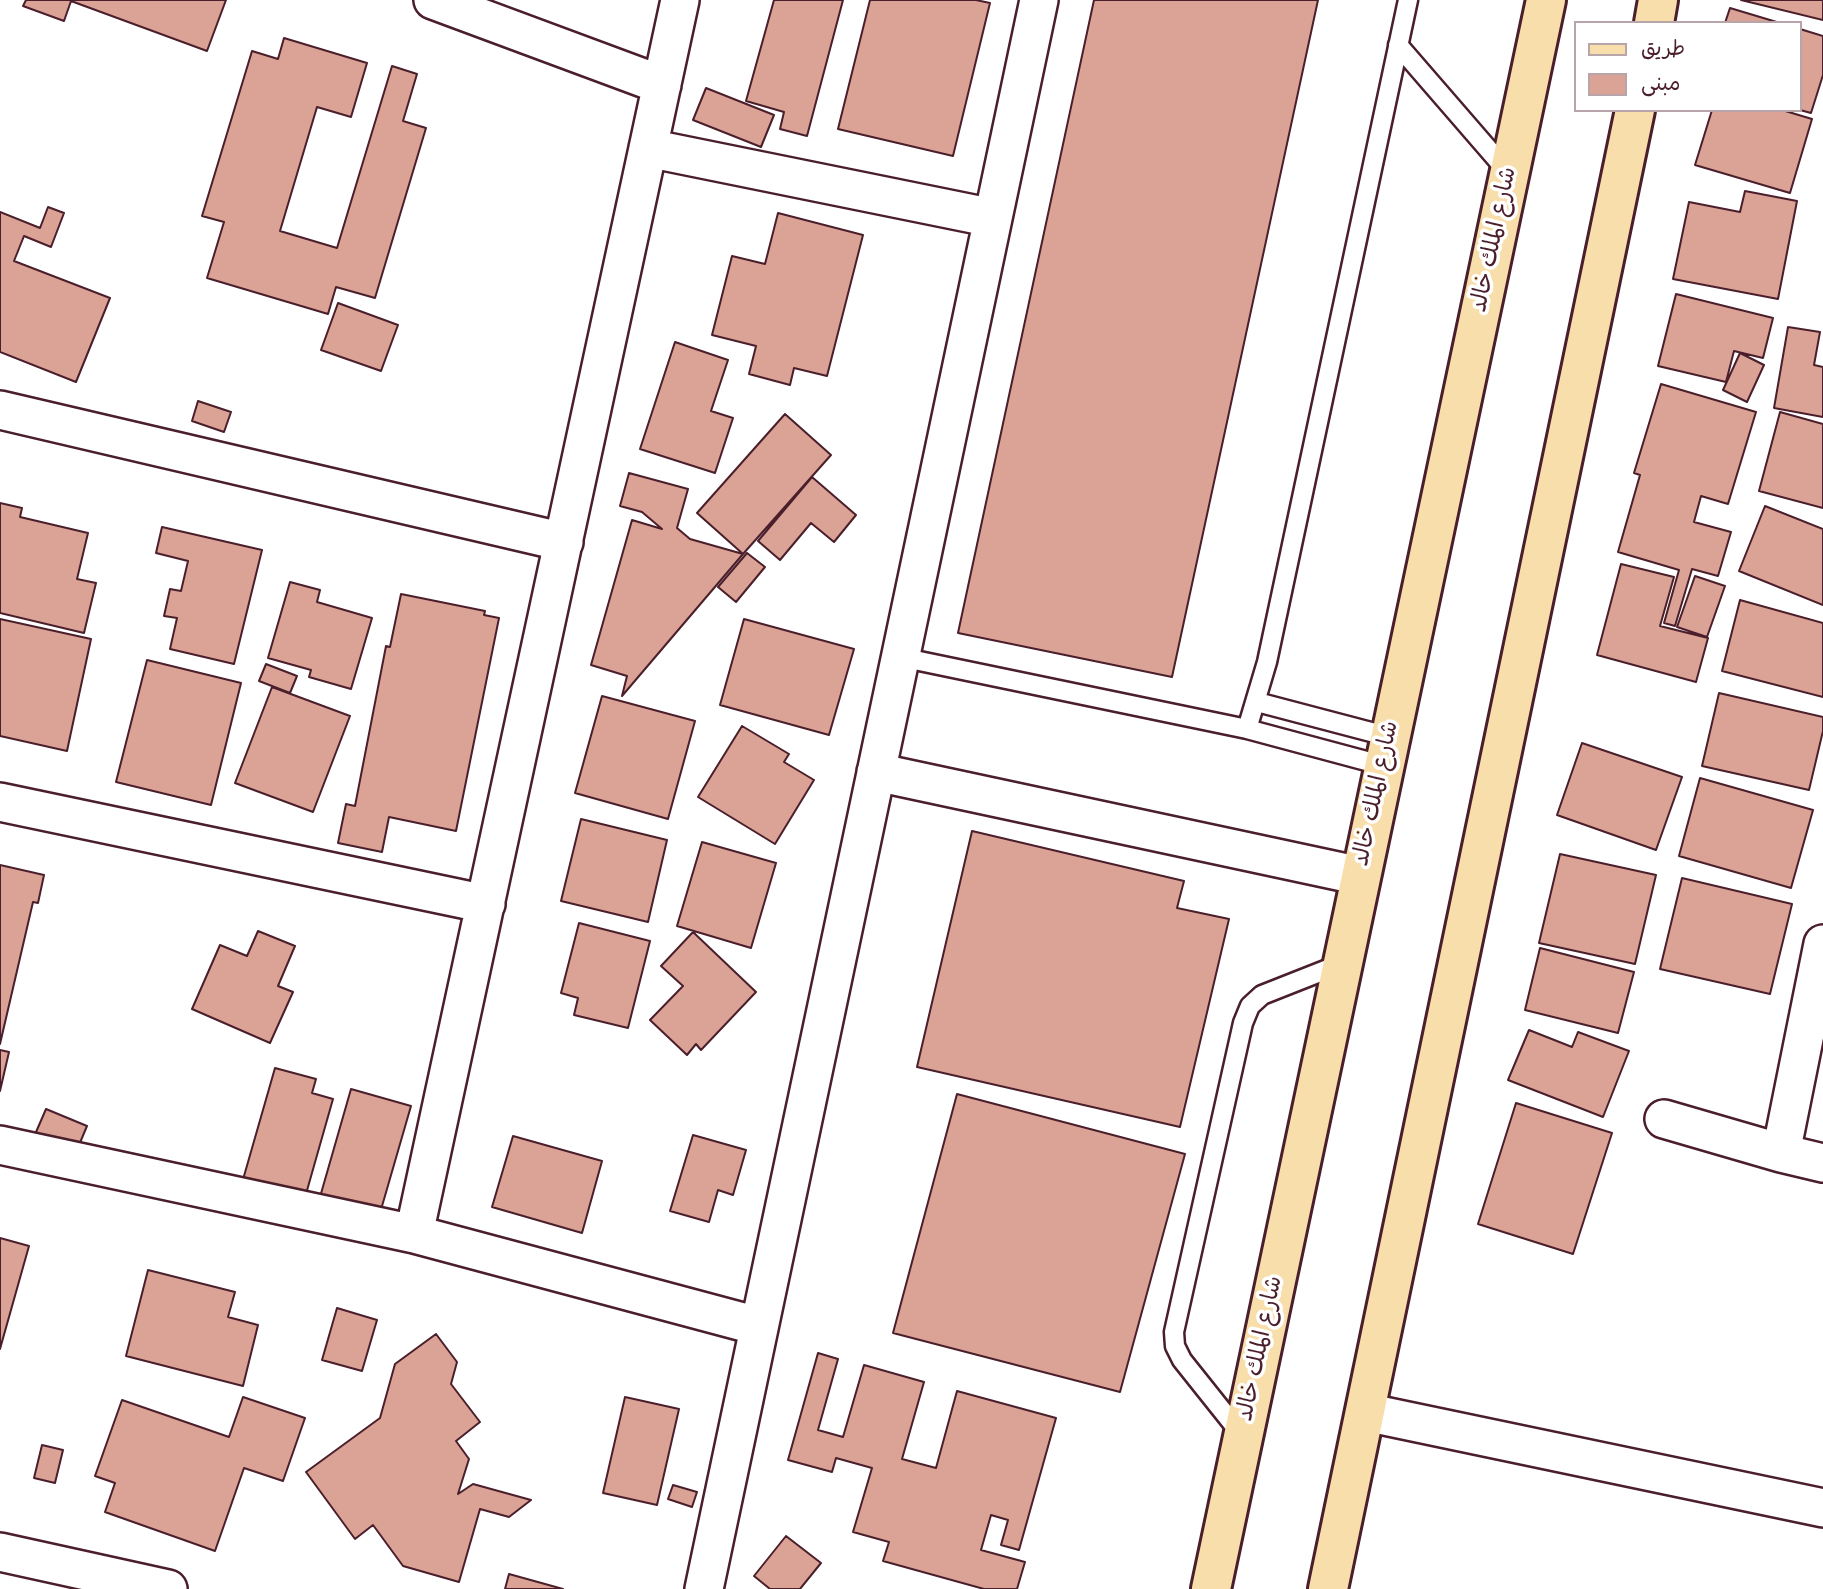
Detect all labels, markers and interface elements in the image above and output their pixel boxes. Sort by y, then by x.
legend [1574,21,1802,112]
text: طريق [1641,35,1685,65]
text: مبنى [1641,70,1680,100]
street label: شارع الملك خالد [1467,165,1525,315]
street label: شارع الملك خالد [1349,719,1407,869]
street label: شارع الملك خالد [1233,1274,1291,1424]

